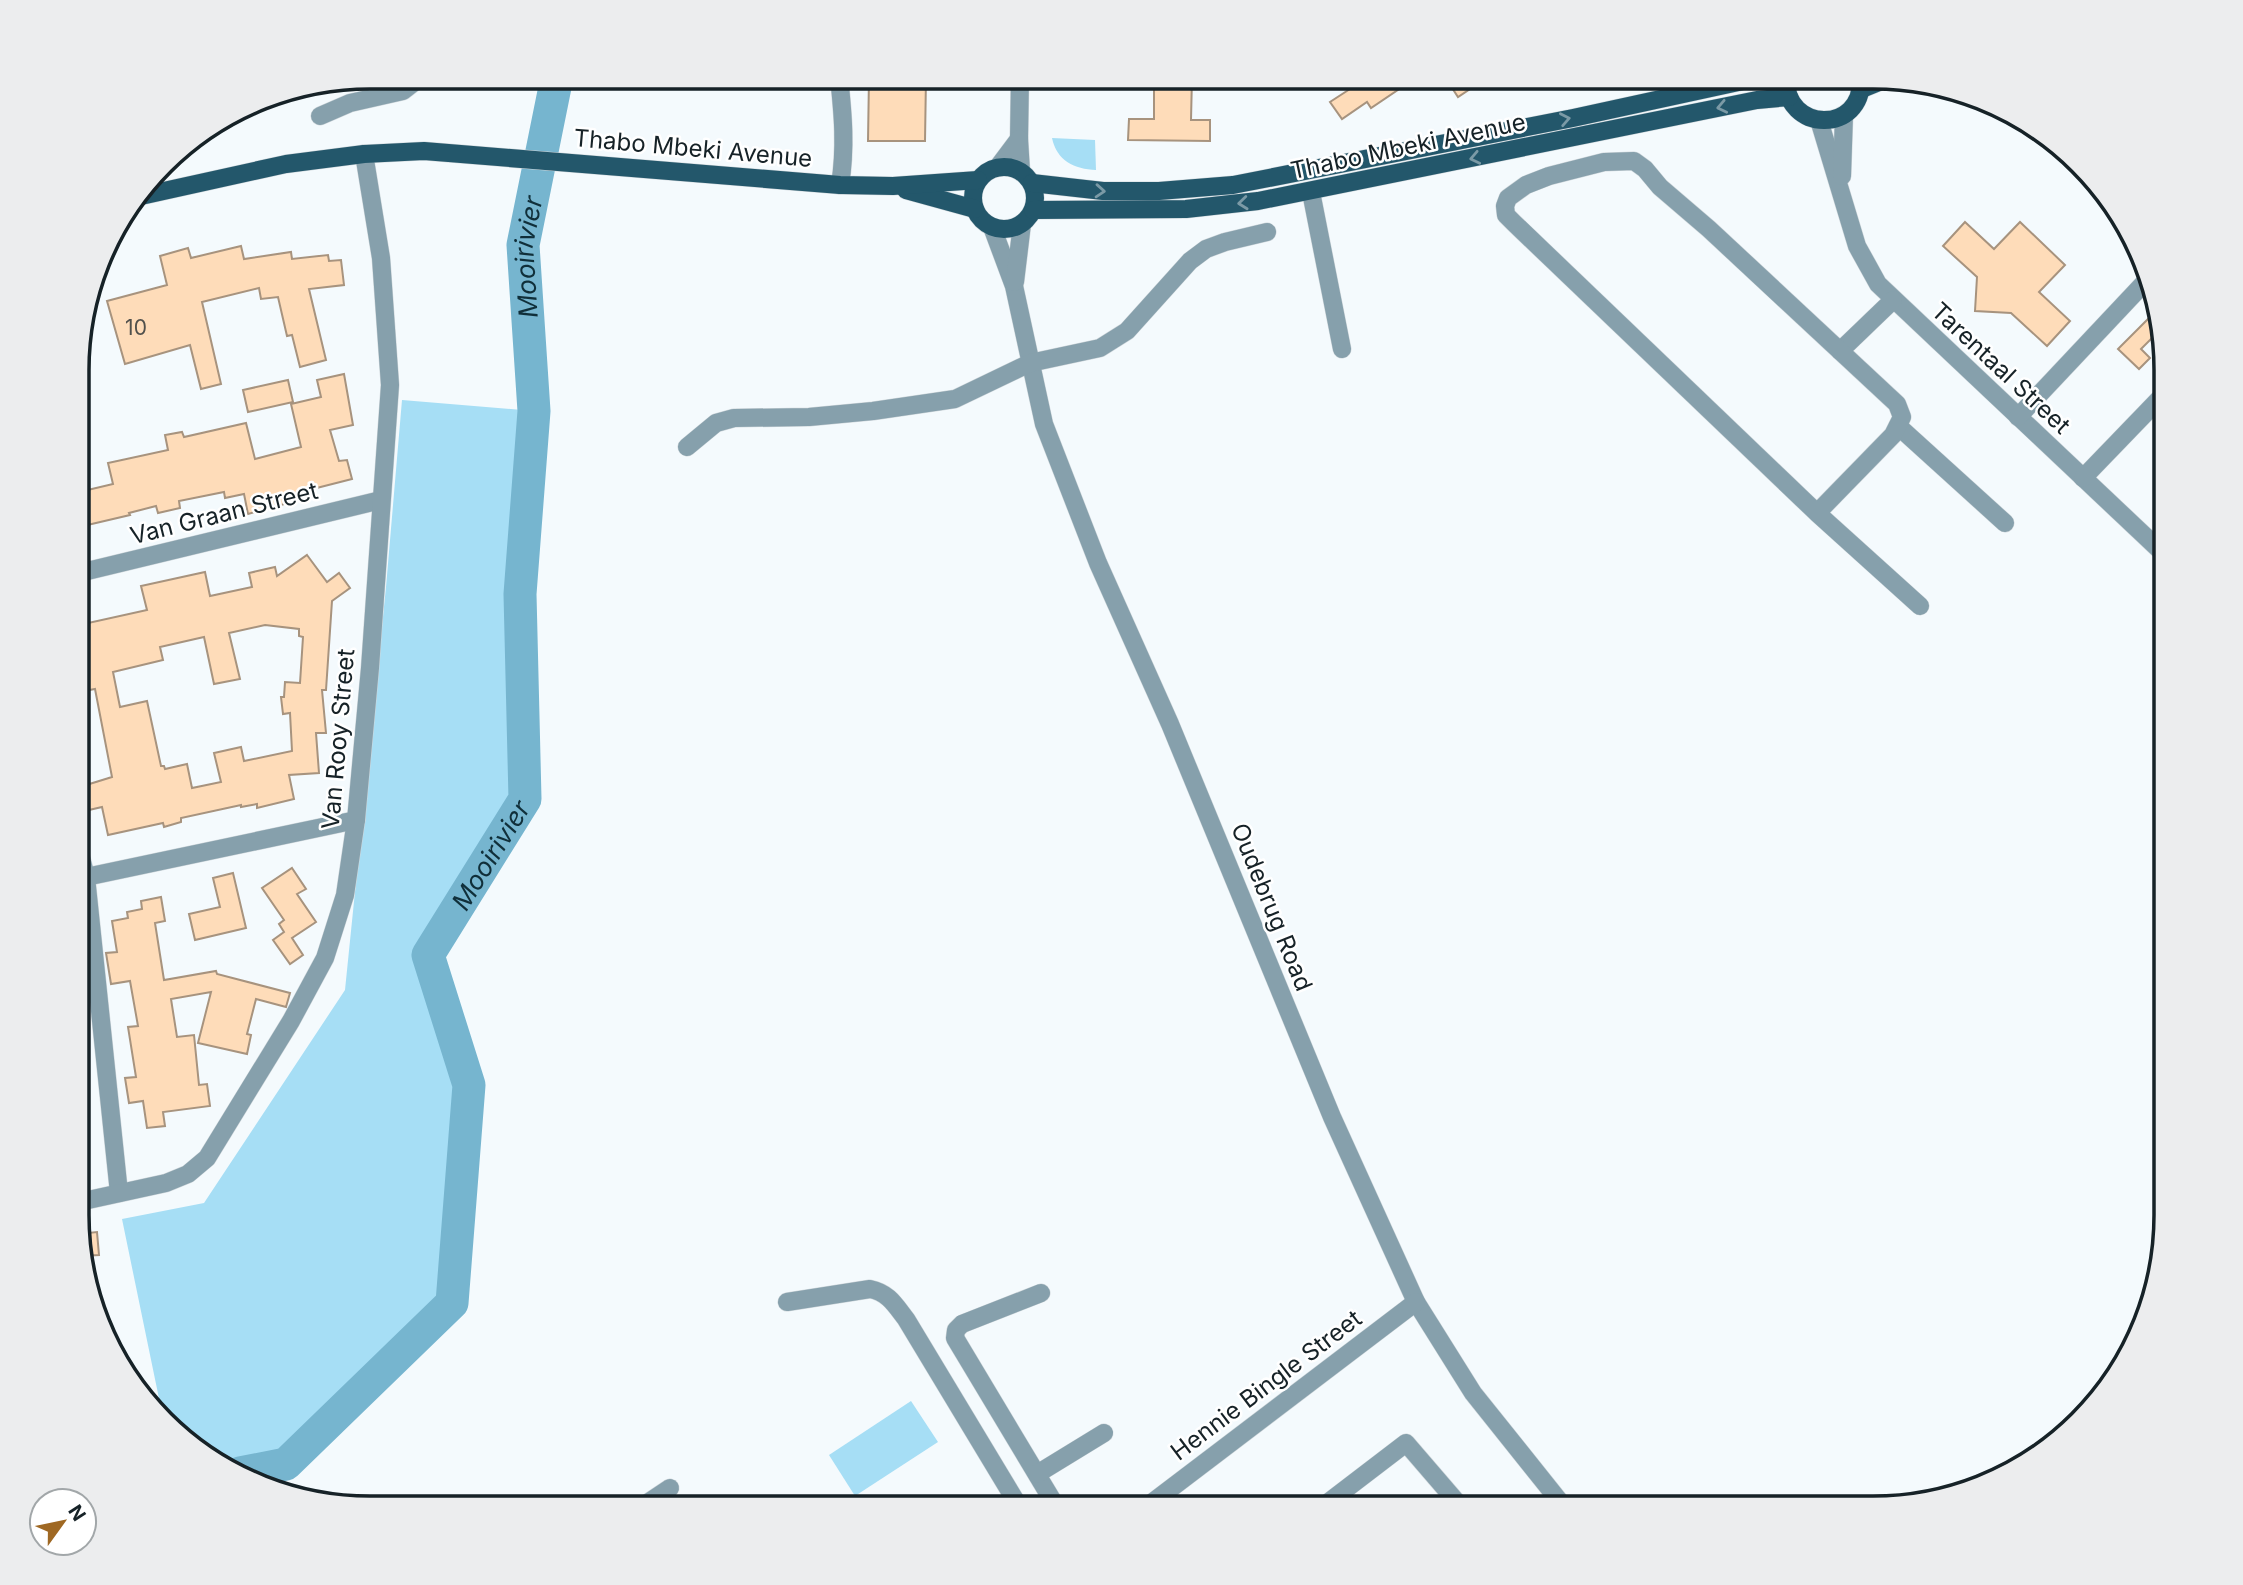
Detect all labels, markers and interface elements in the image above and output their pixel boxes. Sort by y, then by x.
one-way arrow [1716,99,1728,114]
street label: Thabo Mbeki Avenue [1288,107,1528,185]
one-way arrow [1559,113,1571,128]
street label: Thabo Mbeki Avenue [572,123,814,173]
one-way arrow [1469,149,1481,164]
one-way arrow [1095,183,1106,198]
water label: Mooirivier [507,192,548,319]
one-way arrow [1237,195,1248,210]
street label: Tarentaal Street [1926,296,2077,440]
house number: 10 [125,315,147,340]
street label: Van Graan Street [127,476,321,550]
street label: Van Rooy Street [316,647,360,830]
water label: Mooirivier [445,793,537,915]
street label: Oudebrug Road [1225,819,1319,995]
street label: Hennie Bingle Street [1165,1304,1367,1466]
north arrow [28,1487,98,1557]
text: N [63,1501,90,1525]

